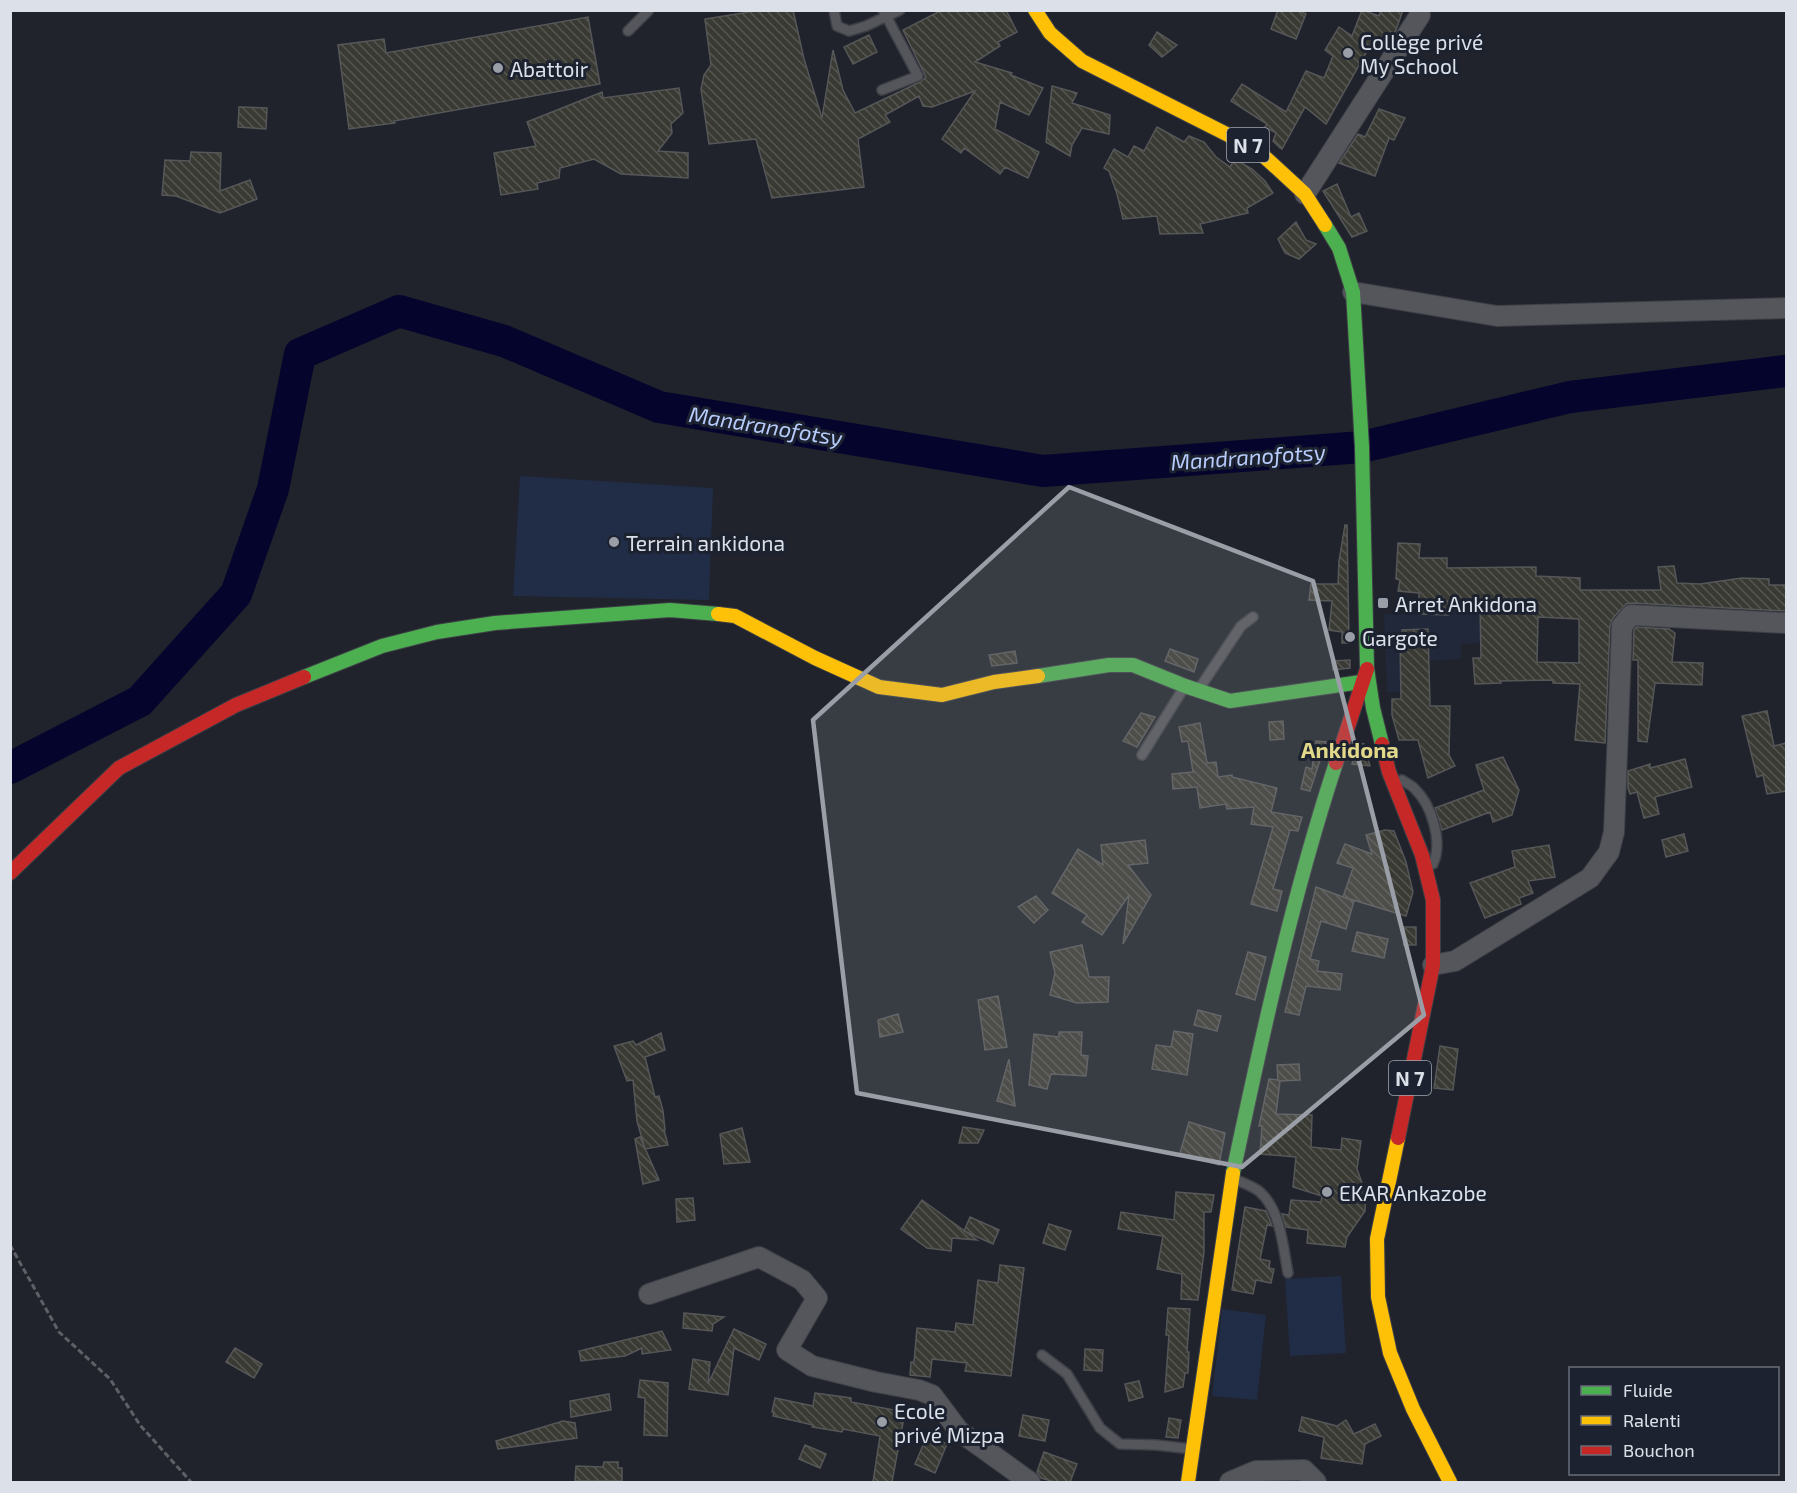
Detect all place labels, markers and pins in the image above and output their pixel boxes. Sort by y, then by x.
place label: Collège privé My School [1360,29,1483,78]
marker: Collège privé My School [1341,46,1355,60]
place label: Abattoir [510,56,589,81]
marker: Abattoir [491,61,505,75]
place label: Terrain ankidona [626,530,785,555]
marker: Terrain ankidona [607,535,621,549]
place label: Arret Ankidona [1395,591,1537,616]
marker: Arret Ankidona [1376,596,1390,610]
place label: Gargote [1362,625,1438,650]
marker: Gargote [1343,630,1357,644]
place label: EKAR Ankazobe [1339,1180,1487,1205]
marker: EKAR Ankazobe [1320,1185,1334,1199]
place label: Ecole privé Mizpa [894,1398,1005,1447]
marker: Ecole privé Mizpa [875,1415,889,1429]

